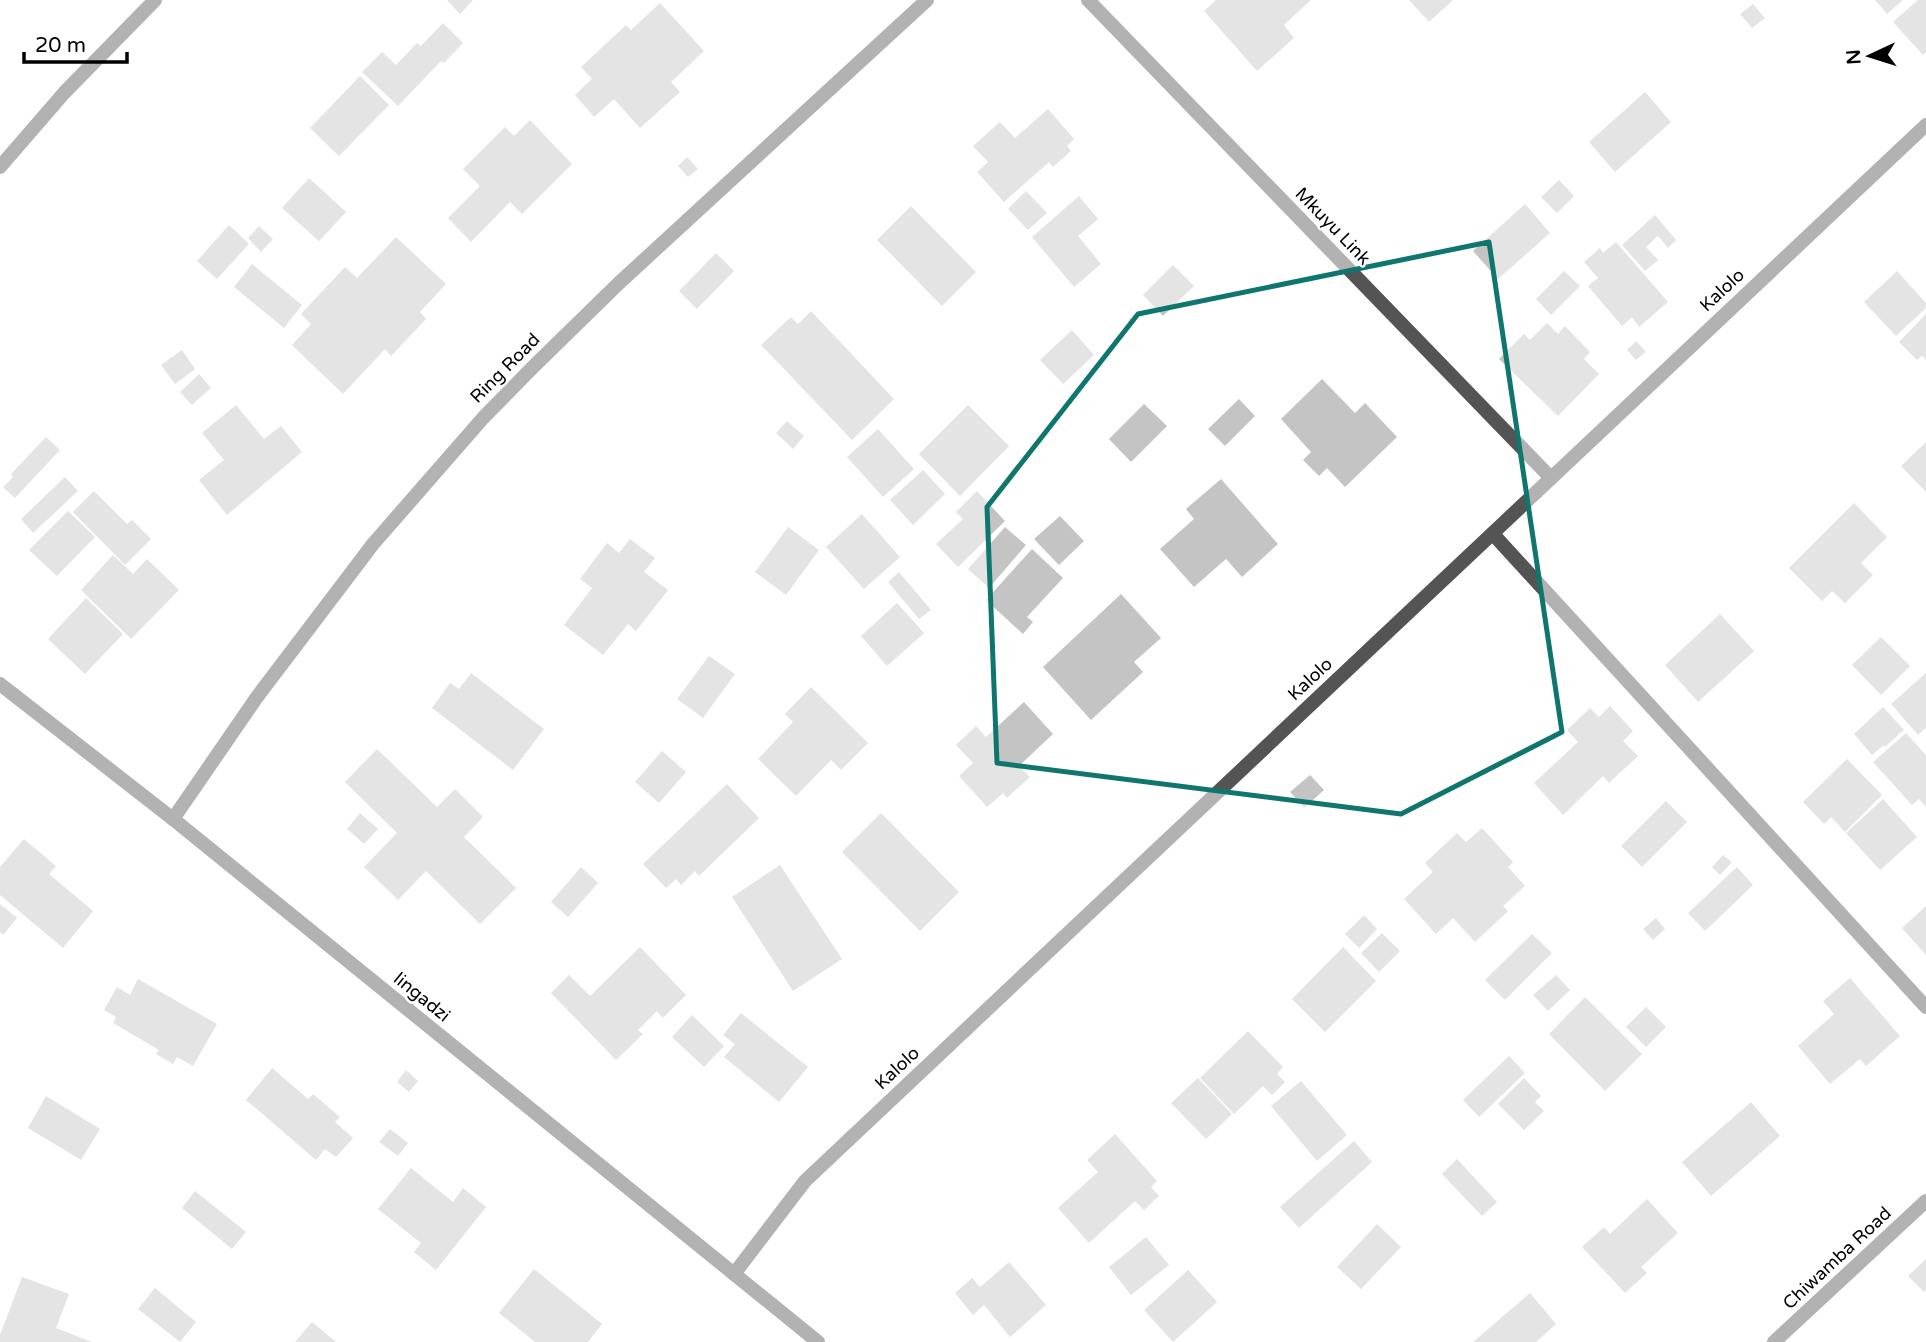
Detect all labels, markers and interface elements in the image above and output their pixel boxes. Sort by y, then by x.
scale bar [24,21,128,65]
north arrow [1835,21,1905,91]
text: 20 m [35,33,86,58]
text: N [1843,49,1866,65]
street label: Mkuyu Link [1291,183,1375,269]
street label: Kalolo [1695,264,1749,316]
street label: Ring Road [466,329,544,407]
street label: Kalolo [1283,653,1337,705]
street label: lingadzi [389,968,455,1026]
street label: Kalolo [870,1042,924,1094]
street label: Chiwamba Road [1778,1202,1896,1314]

